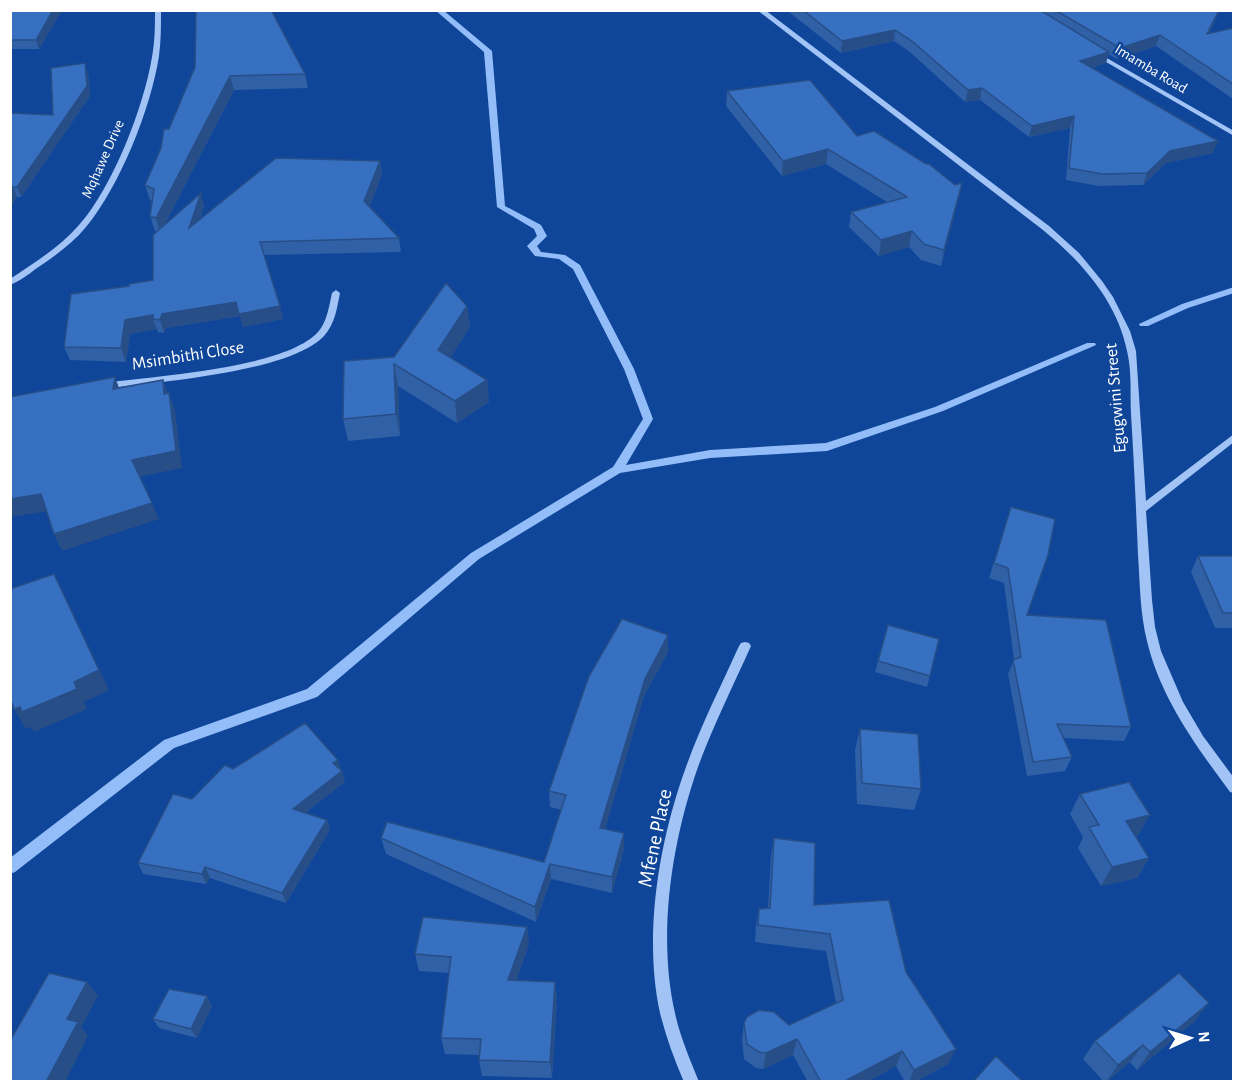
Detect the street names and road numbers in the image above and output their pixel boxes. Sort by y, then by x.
street label: Imamba Road [1112,42,1190,97]
street label: Mqhawe Drive [79,117,127,201]
street label: Msimbithi Close [131,338,245,374]
street label: Egugwini Street [1102,342,1130,454]
street label: Mfene Place [634,787,676,889]

